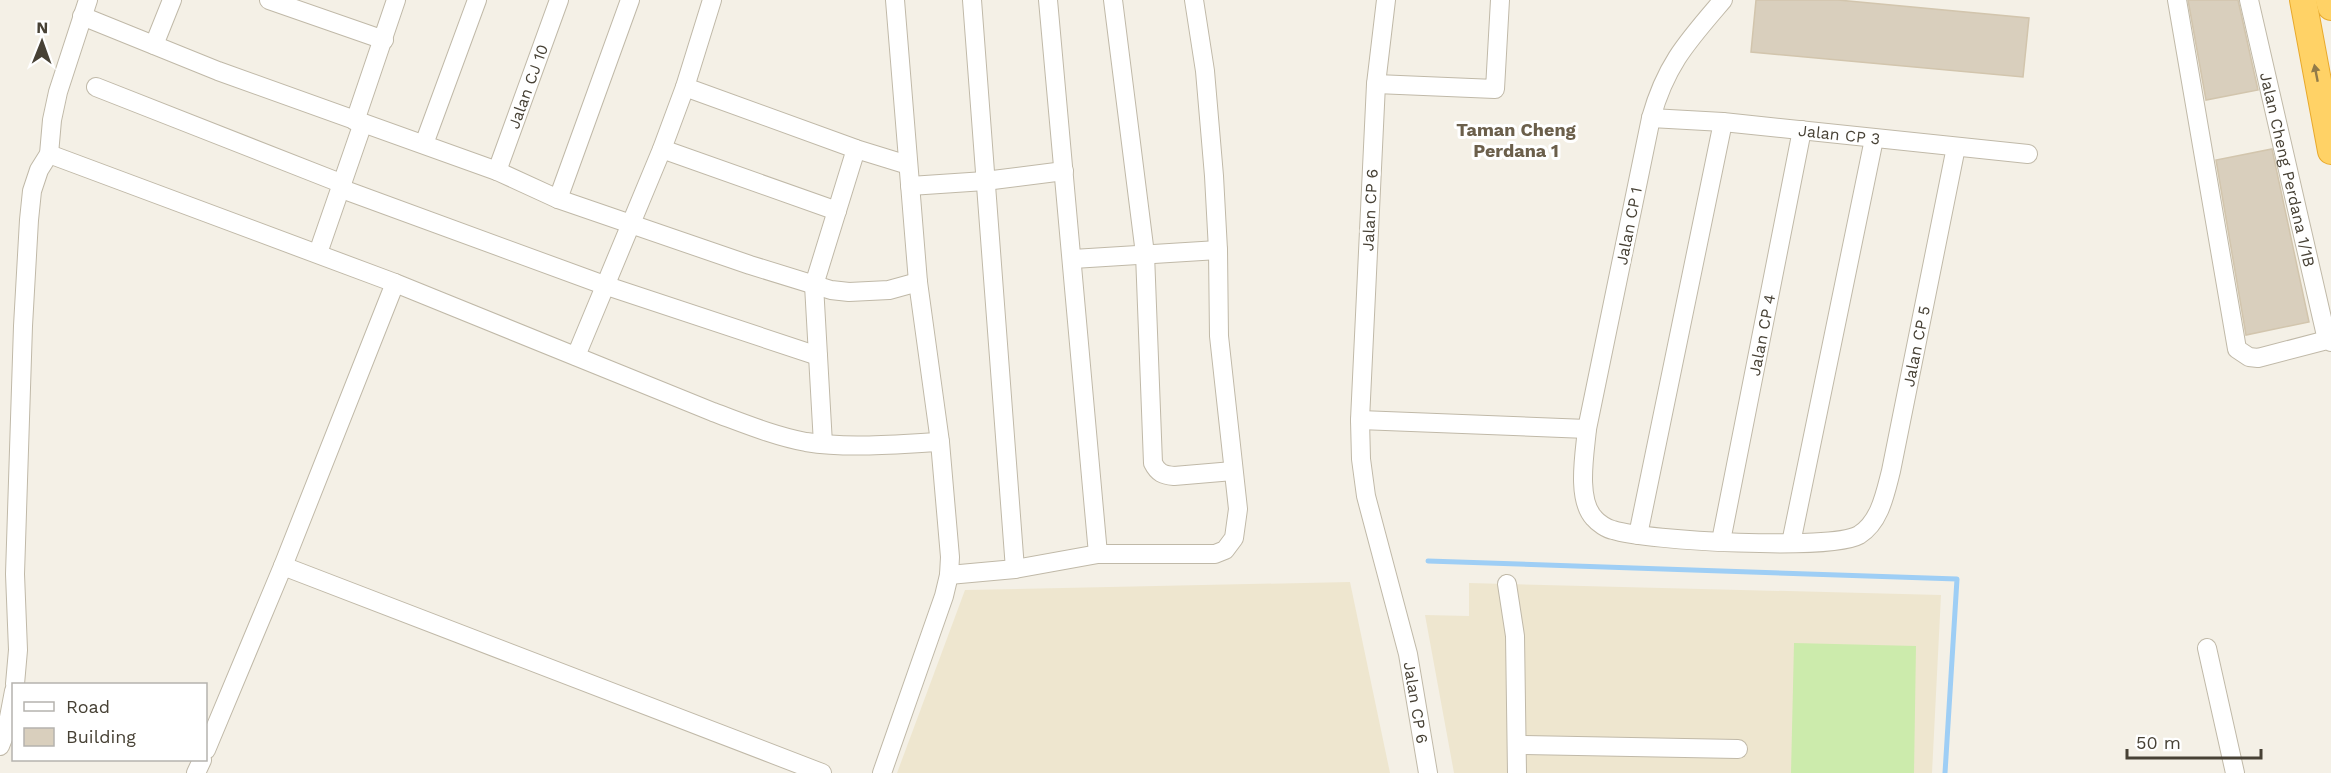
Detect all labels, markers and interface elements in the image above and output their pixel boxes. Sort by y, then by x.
north arrow [12,12,72,72]
text: N [36,18,48,37]
street label: Jalan CJ 10 [504,42,552,131]
one-way arrow [2311,63,2320,82]
street label: Jalan Cheng Perdana 1/1B [2256,70,2319,269]
district label: Taman Cheng Perdana 1 [1456,119,1577,161]
street label: Jalan CP 3 [1797,120,1881,148]
street label: Jalan CP 6 [1358,168,1382,252]
street label: Jalan CP 1 [1612,185,1646,267]
street label: Jalan CP 4 [1744,292,1779,377]
street label: Jalan CP 5 [1899,304,1933,388]
street label: Jalan CP 6 [1400,660,1432,745]
legend [12,683,207,761]
text: Road [66,696,110,717]
scale bar [2127,722,2260,760]
text: Building [66,726,136,747]
text: 50 m [2136,732,2181,753]

